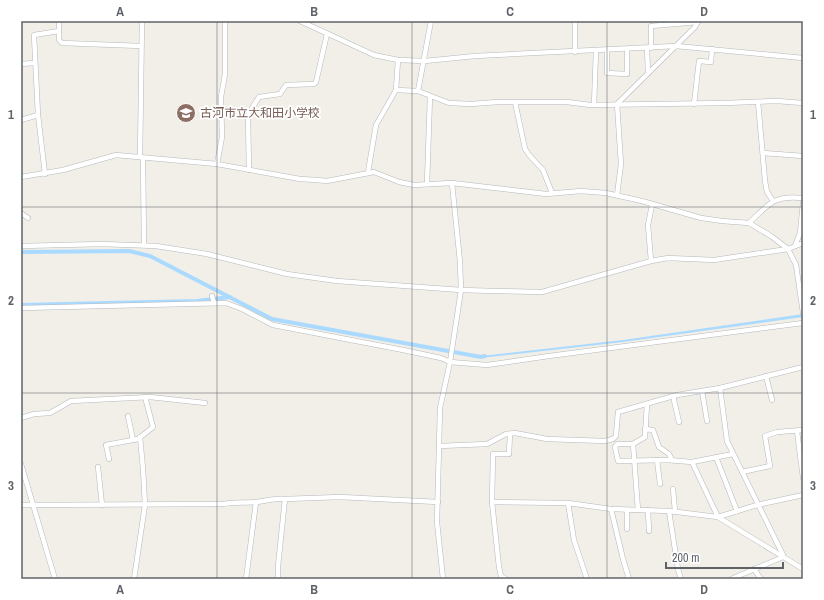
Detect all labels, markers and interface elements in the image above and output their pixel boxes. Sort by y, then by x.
text: A [116,3,124,20]
text: B [310,3,318,20]
text: C [506,3,514,20]
text: D [700,3,708,20]
school or university icon: 古河市立大和田小学校 [175,102,197,124]
place label: 古河市立大和田小学校 [200,105,320,121]
text: 1 [8,106,14,123]
text: 1 [810,106,816,123]
text: 2 [8,292,14,309]
text: 2 [810,292,816,309]
text: 3 [8,477,14,494]
text: 3 [810,477,816,494]
scale bar [666,544,783,570]
text: 200 m [672,550,699,566]
text: A [116,581,124,598]
text: B [310,581,318,598]
text: C [506,581,514,598]
text: D [700,581,708,598]

